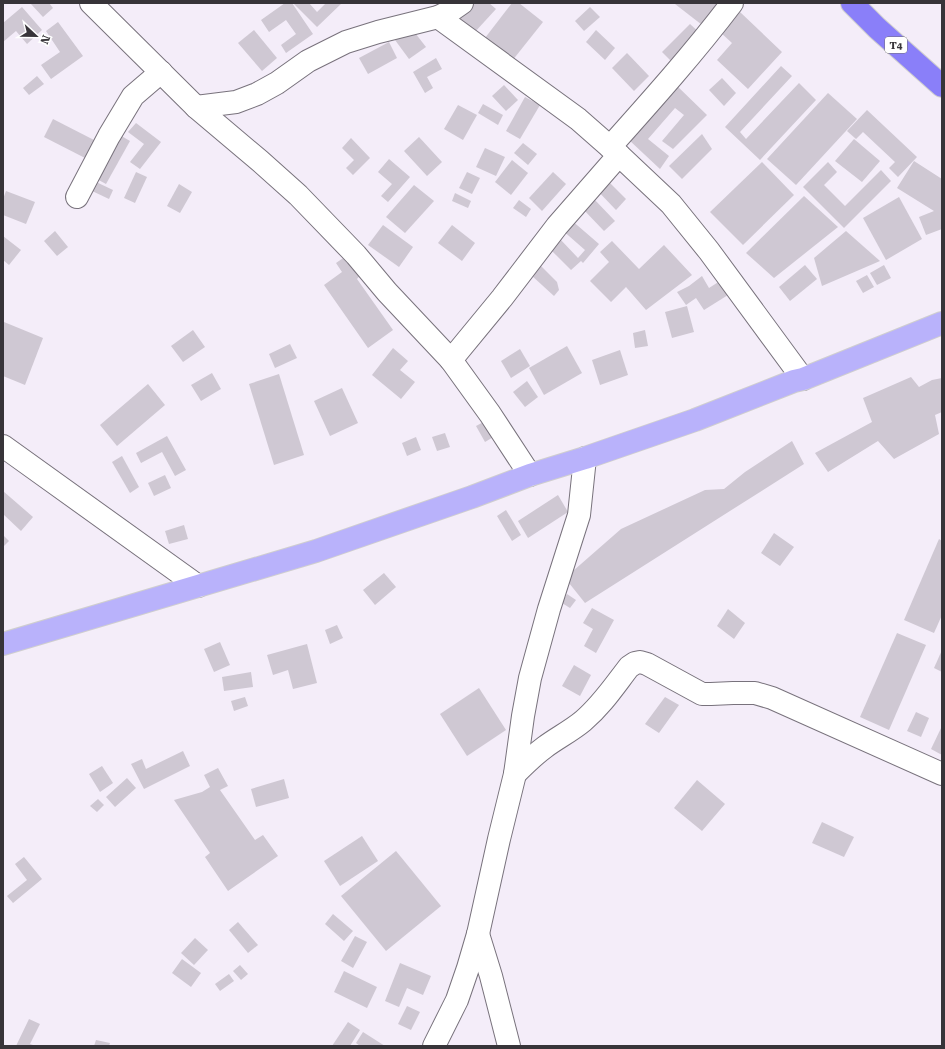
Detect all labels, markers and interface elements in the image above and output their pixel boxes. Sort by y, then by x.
north arrow [16,16,56,56]
text: N [37,33,52,46]
road number: T4 [885,37,907,53]

